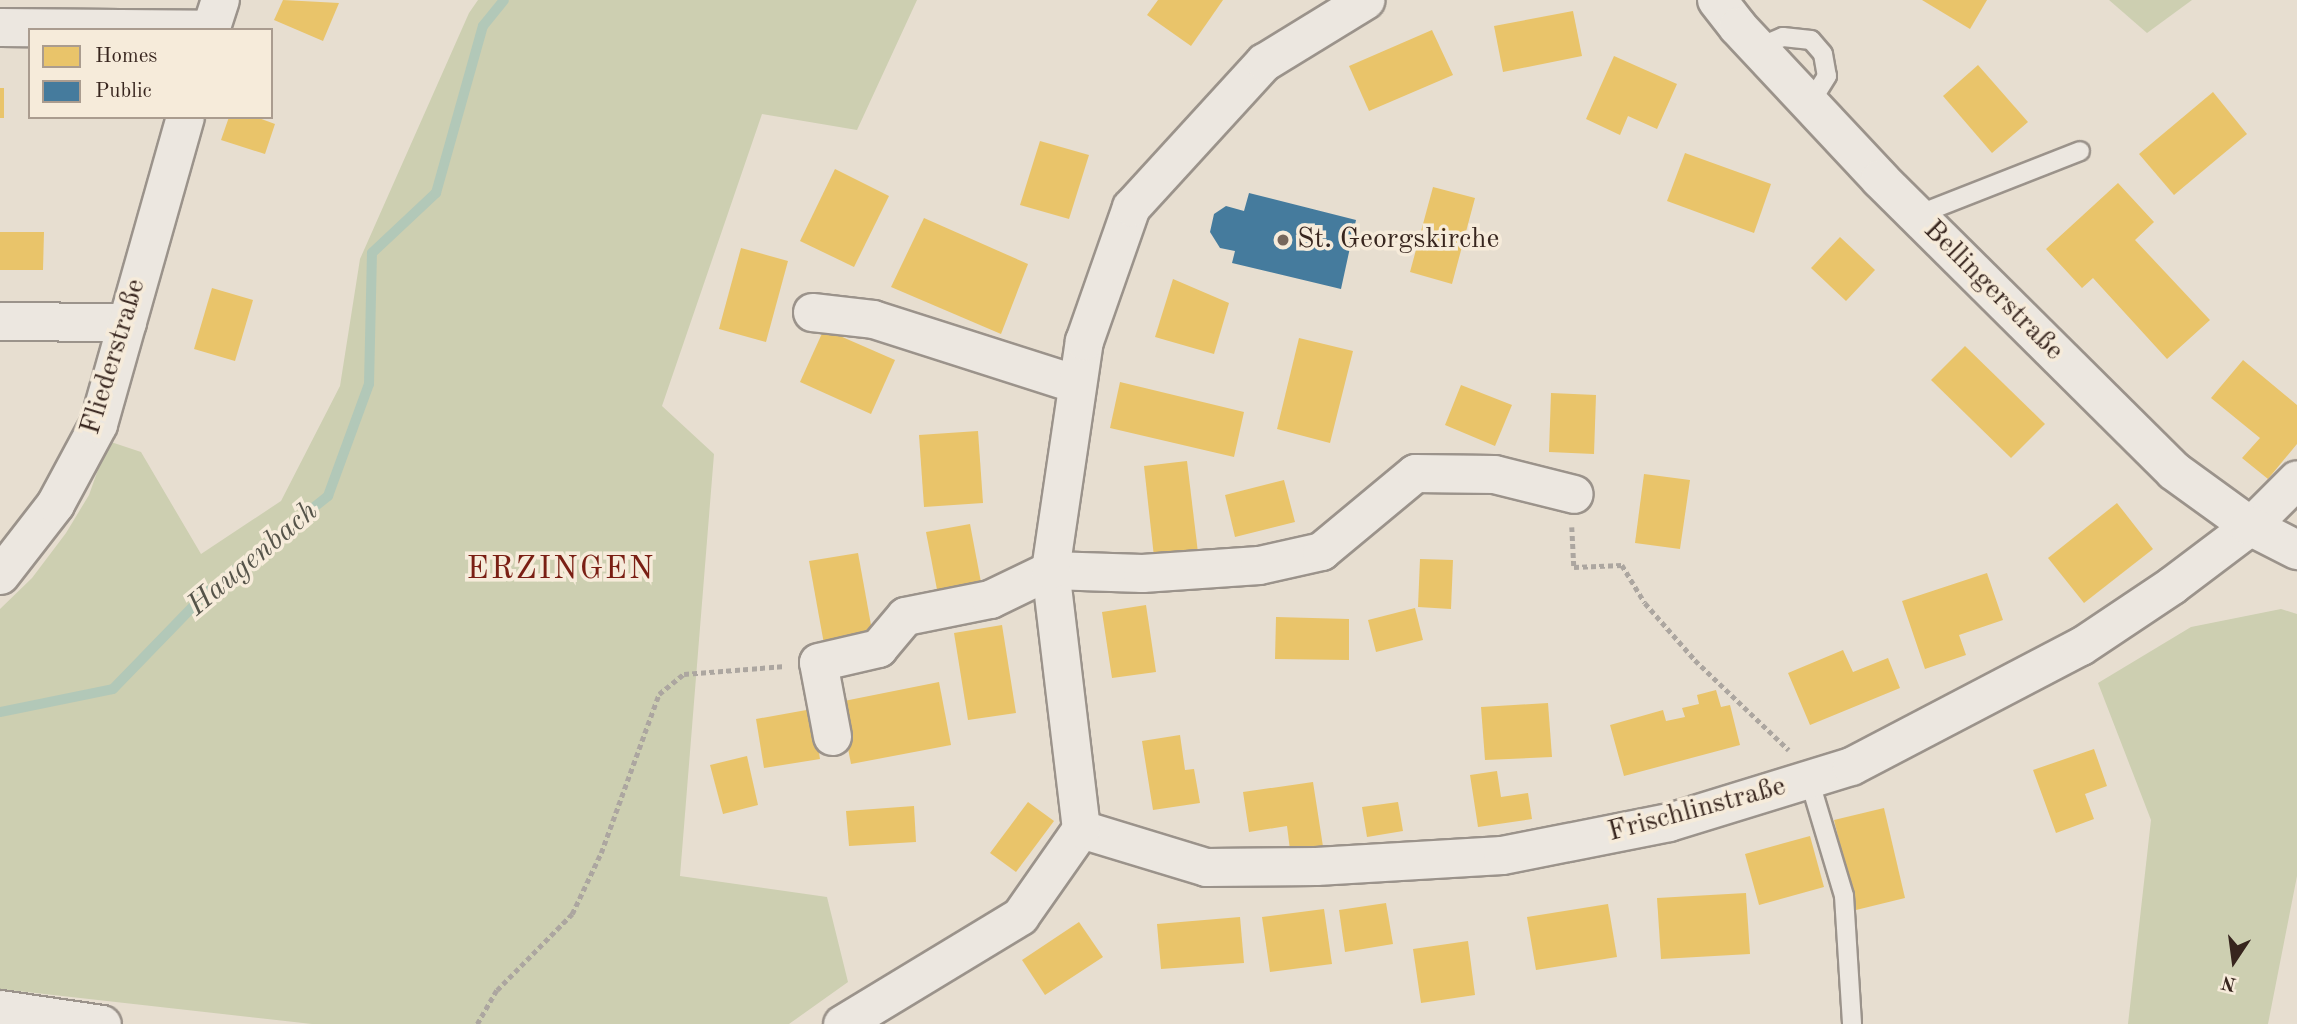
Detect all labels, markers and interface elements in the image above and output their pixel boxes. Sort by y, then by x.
legend [28,28,273,119]
text: Homes [95,46,157,67]
text: Public [95,81,152,102]
street label: Bellingerstraße [1916,214,2070,368]
place label: St. Georgskirche [1297,223,1499,257]
marker: St. Georgskirche [1275,232,1291,248]
street label: Fliederstraße [74,275,154,439]
water label: Haugenbach [180,494,326,624]
district label: ERZINGEN [468,551,654,589]
street label: Frischlinstraße [1604,770,1790,850]
north arrow [2199,926,2269,996]
text: N [2220,971,2238,993]

